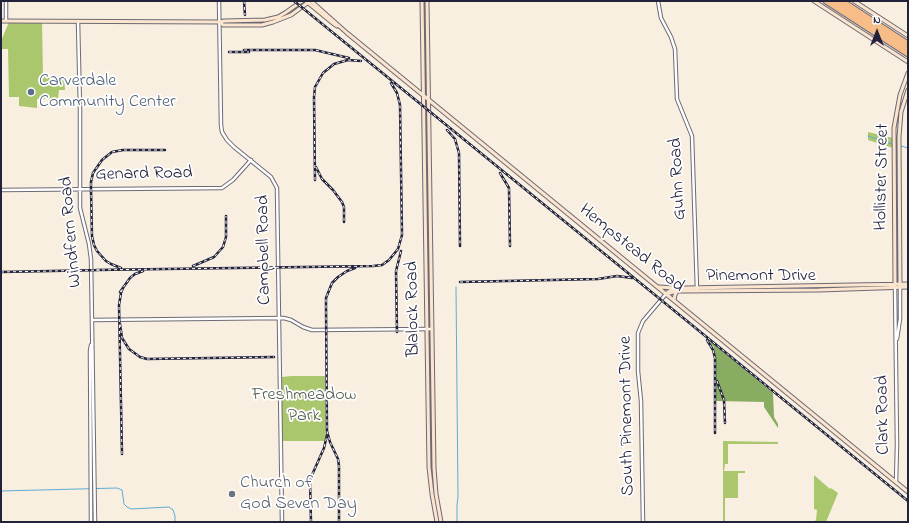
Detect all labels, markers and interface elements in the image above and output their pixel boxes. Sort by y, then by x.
north arrow [857,12,897,52]
text: N [873,12,881,28]
place label: Carverdale Community Center [39,71,176,114]
marker: Carverdale Community Center [26,87,36,97]
street label: Hollister Street [871,123,895,231]
street label: Guhn Road [666,137,692,221]
street label: Genard Road [95,163,193,187]
street label: Windfern Road [56,175,88,289]
street label: Campbell Road [253,195,277,305]
street label: Hempstead Road [574,200,688,298]
street label: Blalock Road [402,261,426,357]
street label: Pinemont Drive [706,266,816,288]
street label: South Pinemont Drive [616,336,640,496]
street label: Clark Road [873,375,895,455]
park label: Freshmeadow Park [252,385,356,428]
place label: Church of God Seven Day [240,473,357,516]
marker: Church of God Seven Day [227,489,237,499]

